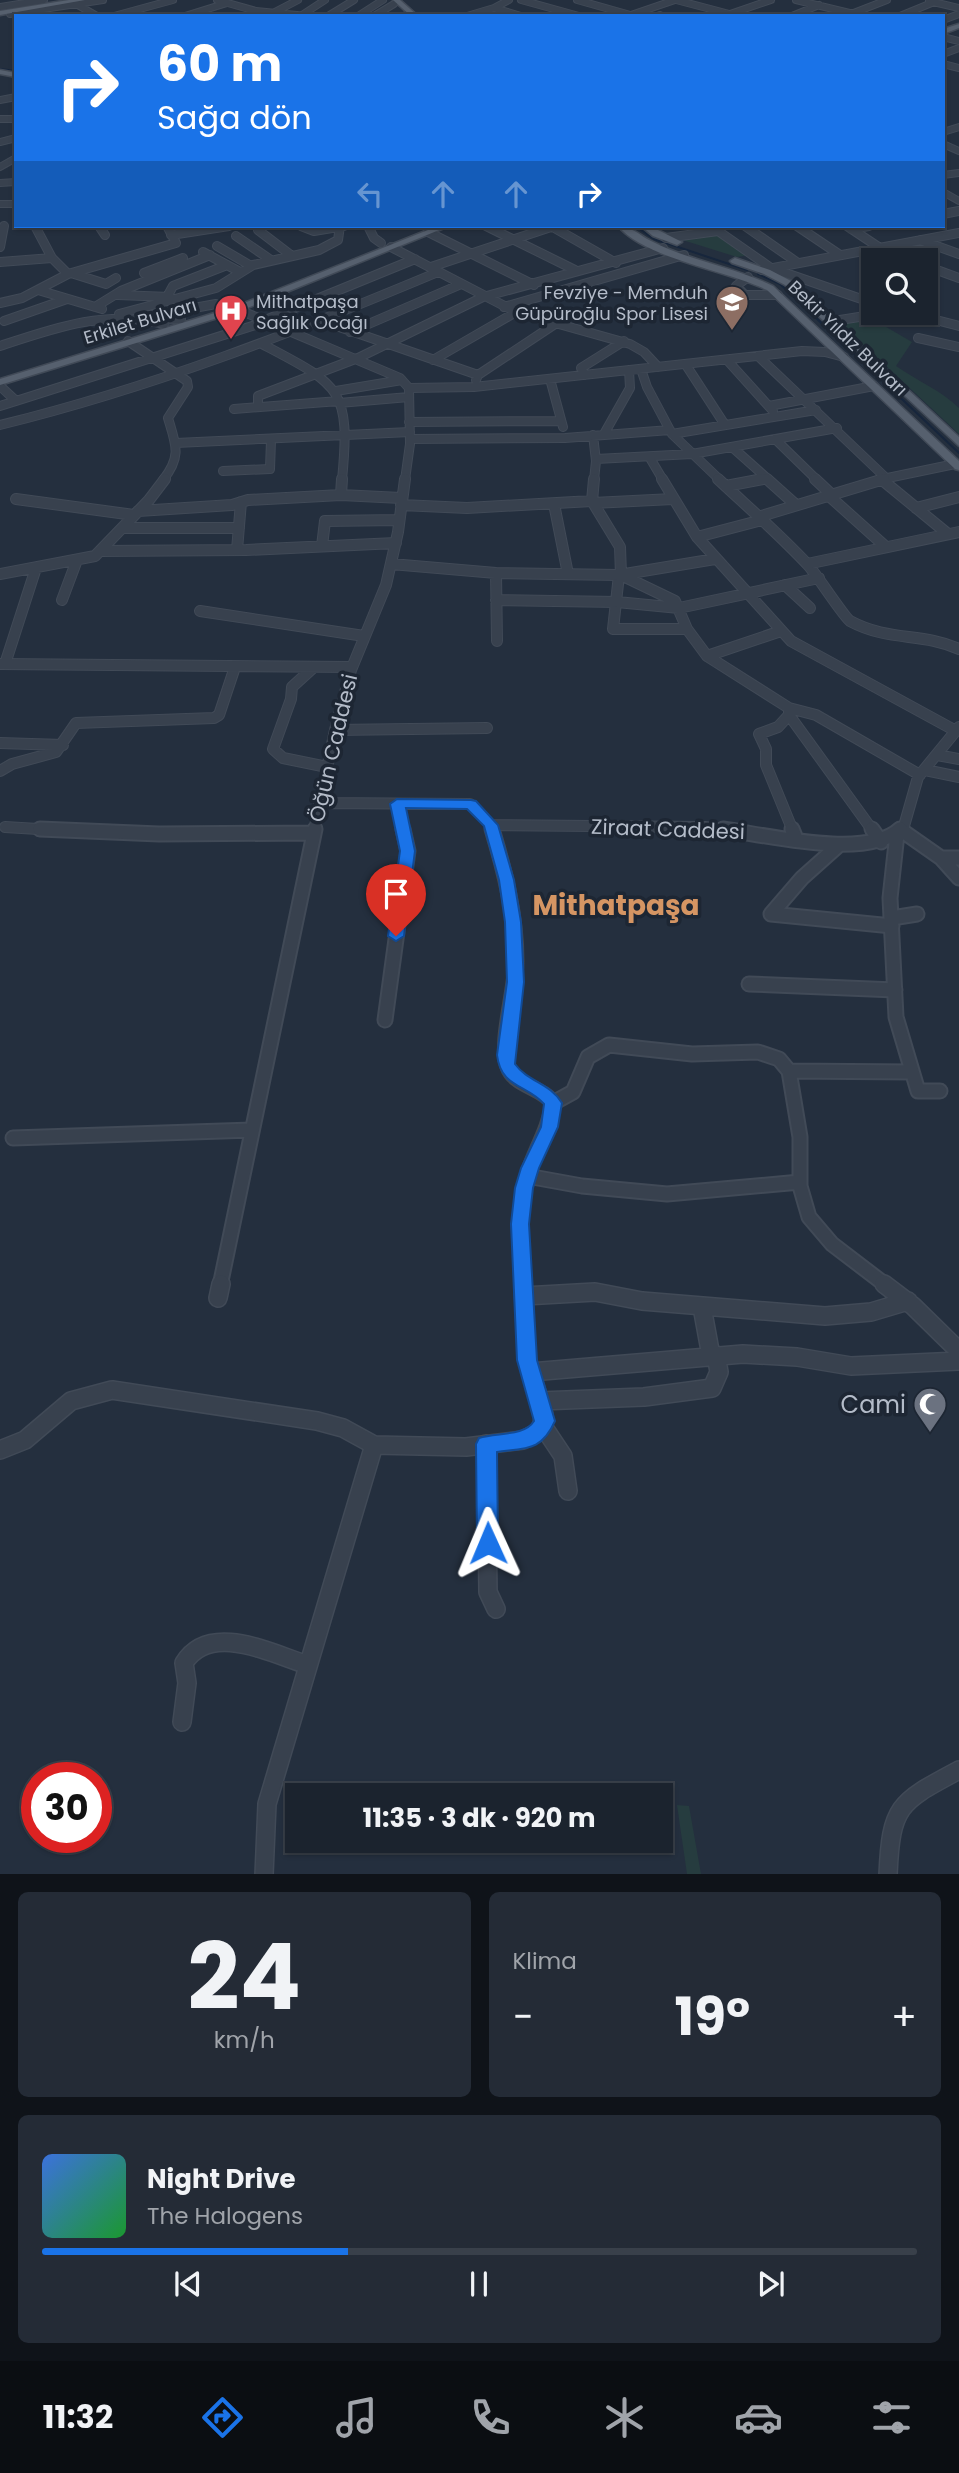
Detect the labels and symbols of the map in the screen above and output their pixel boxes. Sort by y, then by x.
street label: Bekir Yıldız Bulvarı [783,275,913,401]
place label: Fevziye - Memduh Güpüroğlu Spor Lisesi [515,280,708,326]
school or university icon: Fevziye - Memduh Güpüroğlu Spor Lisesi [713,283,751,332]
place label: Mithatpaşa Sağlık Ocağı [256,289,368,335]
street label: Erkilet Bulvarı [80,292,200,350]
hospital icon: Mithatpaşa Sağlık Ocağı [212,292,250,341]
street label: Öğün Caddesi [302,671,364,825]
street label: Ziraat Caddesi [591,812,745,846]
pin [366,864,426,936]
district label: Mithatpaşa [532,886,700,925]
mosque icon: Cami [911,1385,949,1434]
place label: Cami [841,1388,906,1421]
position arrow [451,1506,525,1580]
speed limit sign: 30 [21,1762,112,1853]

